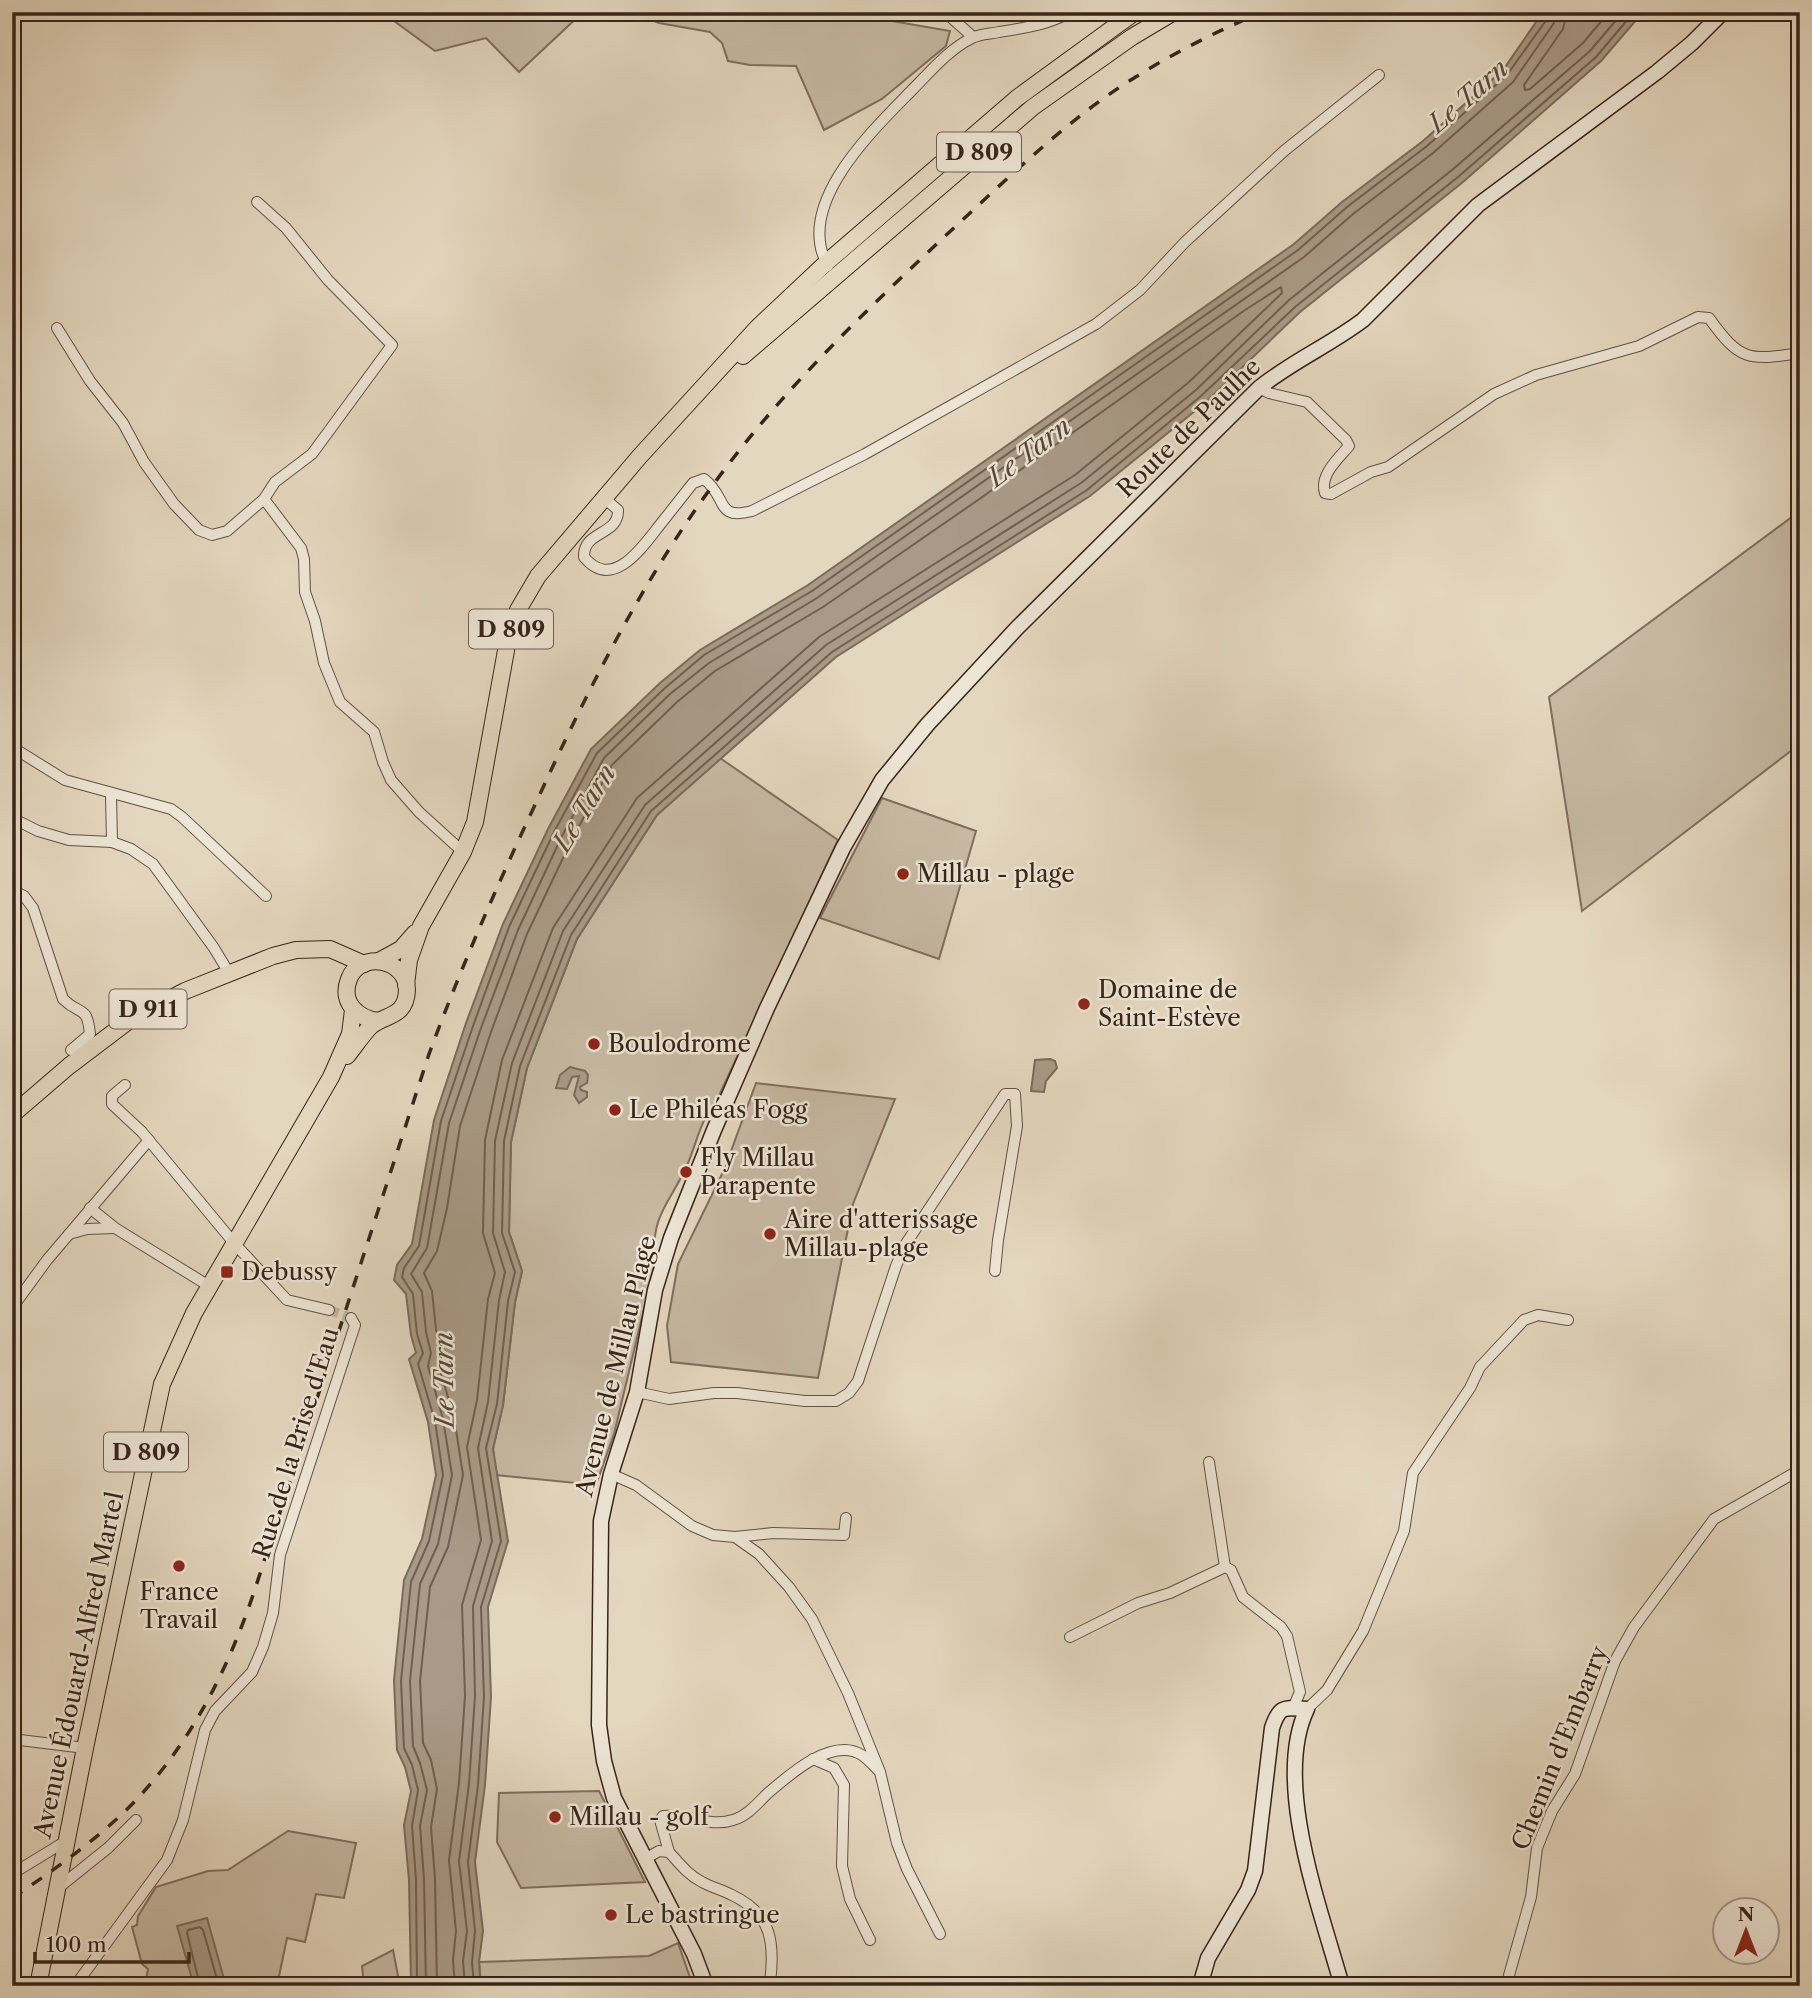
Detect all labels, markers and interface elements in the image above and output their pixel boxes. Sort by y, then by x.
water label: Le Tarn [1420,52,1515,141]
road number: D 809 [937,132,1021,172]
street label: Route de Paulhe [1111,352,1266,503]
water label: Le Tarn [979,410,1077,495]
road number: D 809 [469,610,553,649]
water label: Le Tarn [545,759,622,859]
place label: Millau - plage [917,859,1075,888]
marker: Millau - plage [895,866,911,882]
place label: Domaine de Saint-Estève [1098,975,1241,1032]
road number: D 911 [110,990,186,1028]
marker: Domaine de Saint-Estève [1076,996,1092,1012]
place label: Boulodrome [608,1029,751,1058]
marker: Boulodrome [586,1036,602,1052]
place label: Le Philéas Fogg [629,1095,808,1124]
marker: Le Philéas Fogg [607,1102,623,1118]
place label: Fly Millau Parapente [700,1143,816,1200]
marker: Fly Millau Parapente [678,1164,694,1180]
place label: Aire d'atterissage Millau-plage [783,1205,978,1262]
marker: Aire d'atterissage Millau-plage [762,1226,778,1242]
street label: Avenue de Millau Plage [569,1233,662,1500]
place label: Debussy [241,1257,338,1286]
marker: Debussy [219,1264,235,1280]
street label: Rue de la Prise d'Eau [247,1324,345,1562]
water label: Le Tarn [427,1332,461,1430]
road number: D 809 [104,1432,188,1471]
street label: Avenue Édouard-Alfred Martel [27,1489,129,1842]
marker: France Travail [171,1558,187,1574]
place label: France Travail [139,1577,219,1634]
street label: Chemin d'Embarry [1505,1641,1614,1854]
place label: Millau - golf [569,1802,711,1831]
marker: Millau - golf [547,1809,563,1825]
north arrow [1710,1896,1780,1966]
place label: Le bastringue [625,1900,780,1929]
text: N [1738,1903,1754,1926]
marker: Le bastringue [603,1907,619,1923]
scale bar [35,1921,189,1965]
text: 100 m [46,1932,107,1957]

